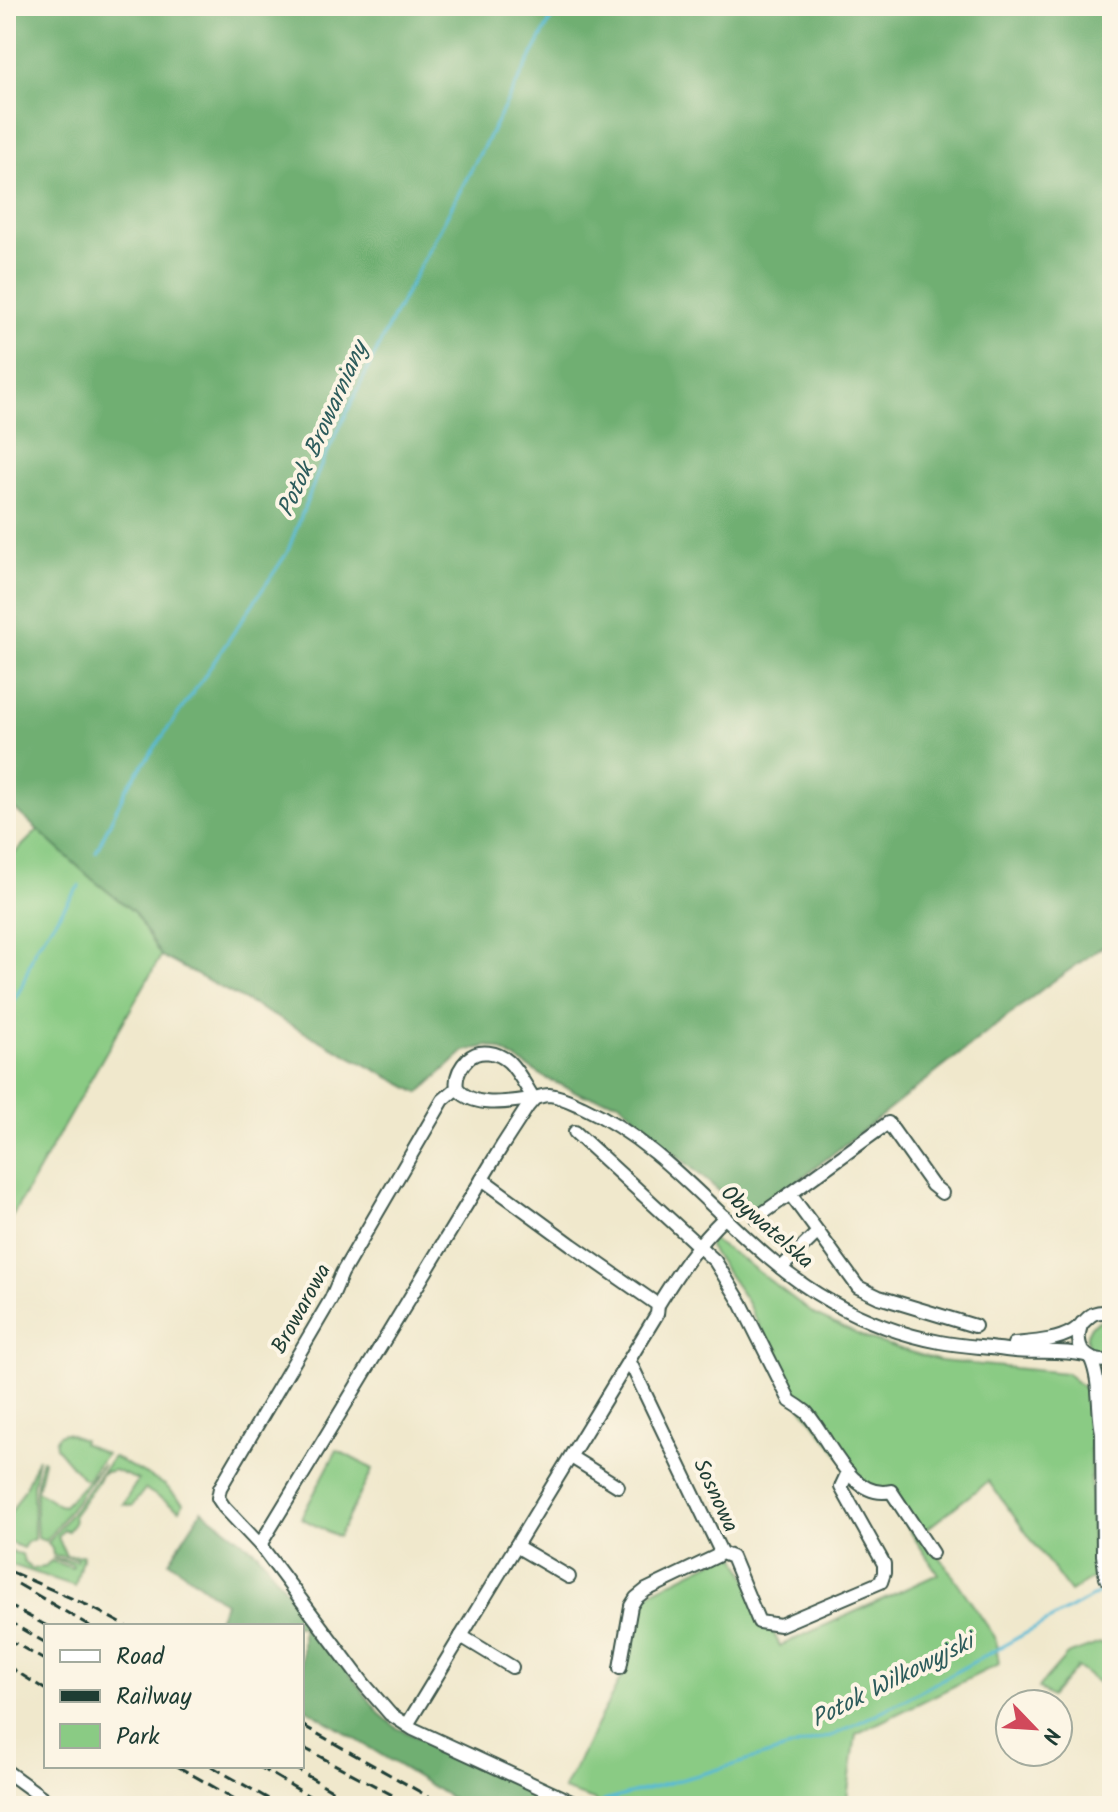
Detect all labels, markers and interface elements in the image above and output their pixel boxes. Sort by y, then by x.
water label: Potok Browarniany [267,332,381,524]
street label: Obywatelska [712,1177,821,1279]
street label: Browarowa [263,1258,341,1361]
street label: Sosnowa [682,1453,747,1539]
water label: Potok Wilkowyjski [804,1621,986,1739]
legend [44,1624,304,1768]
text: Road [116,1638,165,1677]
text: Railway [116,1678,192,1717]
north arrow [994,1688,1074,1768]
text: Park [116,1718,160,1757]
text: N [1031,1722,1069,1749]

